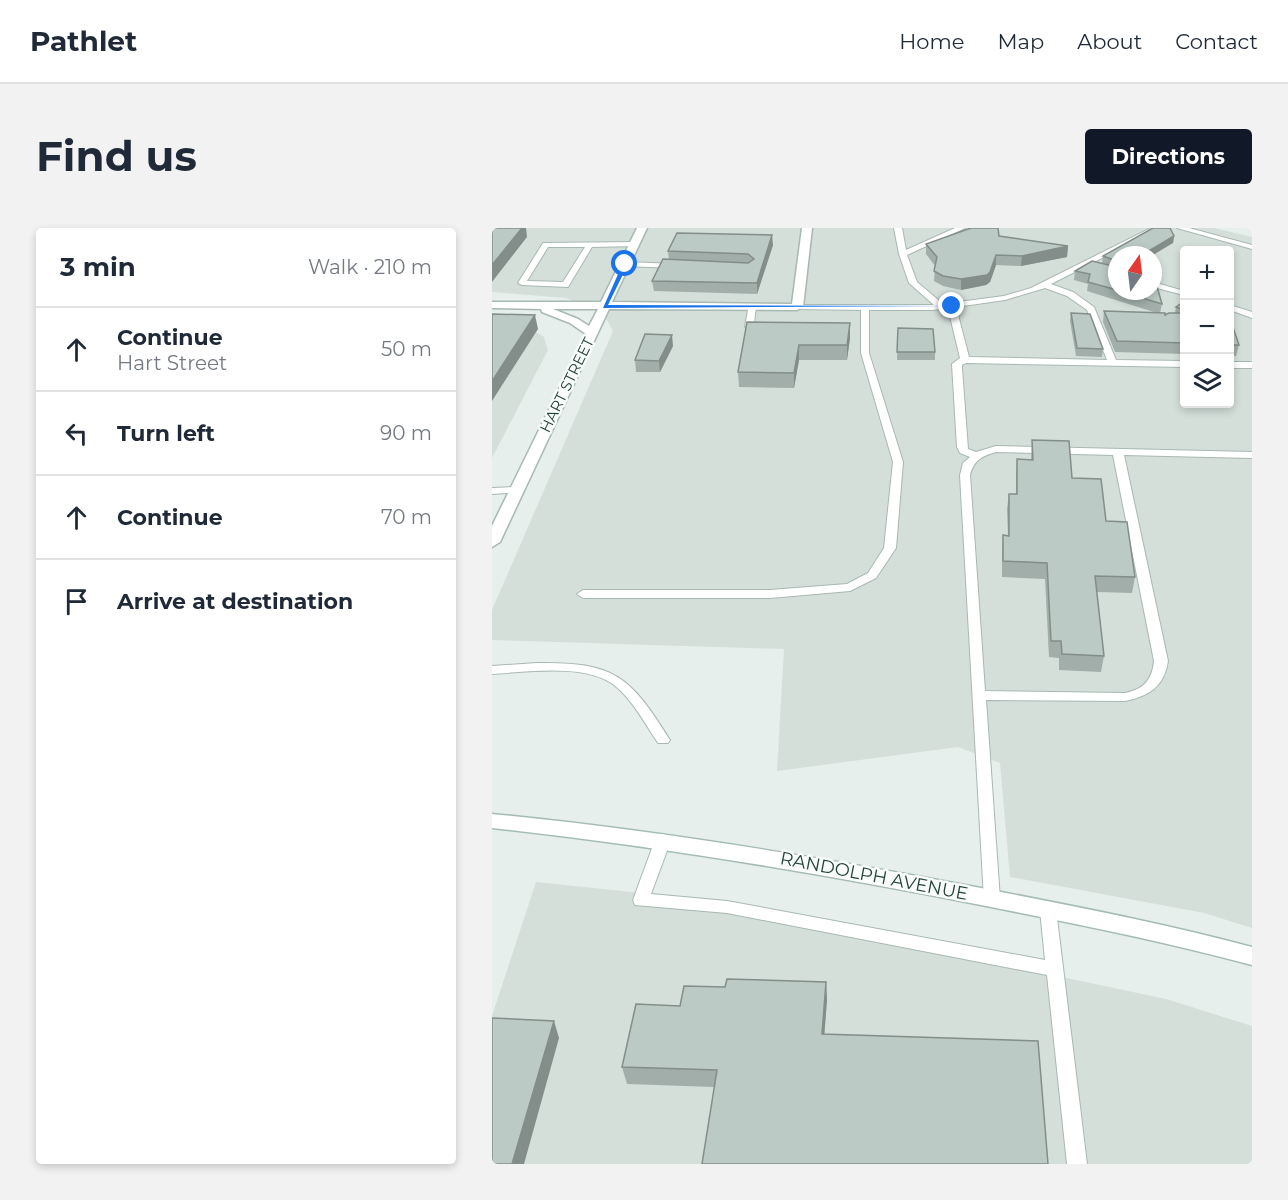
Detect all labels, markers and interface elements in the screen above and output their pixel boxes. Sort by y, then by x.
text: Pathlet [30,24,137,58]
text: Home [899,29,964,54]
text: Map [997,29,1044,54]
text: About [1077,29,1142,54]
text: Contact [1175,29,1258,54]
button: Directions [1085,129,1252,184]
text: Find us [36,130,197,182]
north arrow [1108,246,1162,300]
map controls [1180,246,1234,408]
button: + [1180,246,1234,300]
route start [611,250,637,276]
text: 3 min [60,251,136,283]
text: Walk · 210 m [308,255,432,279]
route end [938,292,964,318]
button: − [1180,300,1234,354]
text: Continue [117,324,223,351]
icon: ahead [60,333,93,366]
street label: HART STREET [535,334,598,435]
text: 50 m [381,337,432,361]
text: Hart Street [117,351,227,375]
button: layers [1180,354,1234,408]
icon: left [60,417,93,450]
text: Turn left [117,420,215,447]
text: 90 m [380,421,432,445]
icon: ahead [60,501,93,534]
text: Continue [117,504,223,531]
text: 70 m [381,505,432,529]
icon: arrive [60,585,93,618]
text: Arrive at destination [117,588,353,615]
street label: RANDOLPH AVENUE [778,847,970,905]

